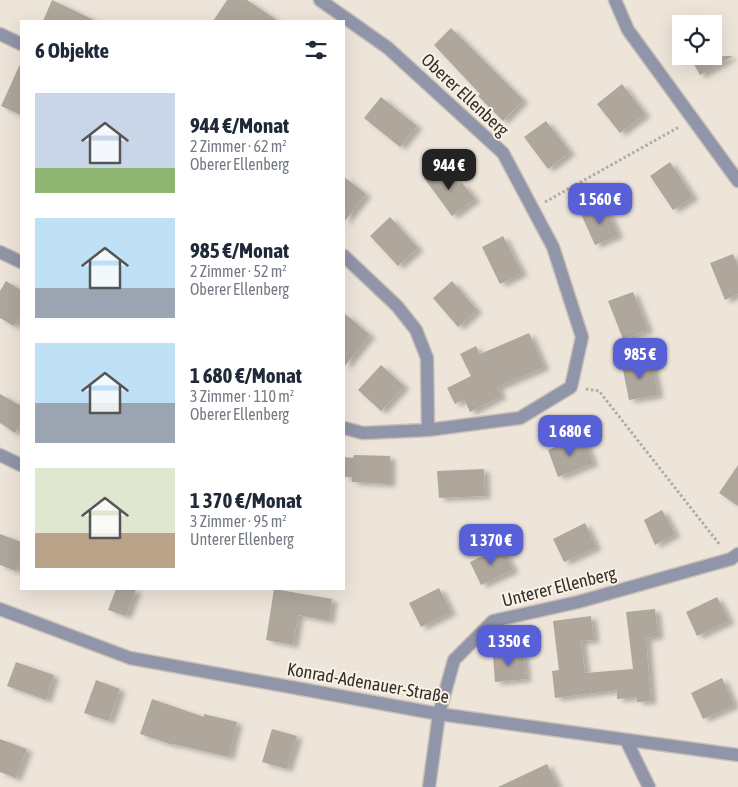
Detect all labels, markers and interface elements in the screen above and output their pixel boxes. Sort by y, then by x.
map controls [672,15,722,65]
button: locate [672,15,722,65]
icon: filters [302,36,330,64]
text: 6 Objekte [35,38,109,62]
street label: Oberer Ellenberg [417,49,514,141]
icon: home [75,113,135,173]
text: 944 €/Monat [190,113,289,137]
text: 2 Zimmer · 62 m² [190,137,287,155]
pin: 944 € [414,148,484,191]
text: Oberer Ellenberg [190,155,289,173]
text: 944 € [433,156,465,174]
pin: 1 560 € [554,182,646,225]
text: 1 560 € [579,190,621,208]
icon: home [75,238,135,298]
text: 985 €/Monat [190,238,289,262]
text: 2 Zimmer · 52 m² [190,262,287,280]
text: Oberer Ellenberg [190,280,289,298]
pin: 985 € [605,338,675,380]
text: 985 € [624,345,656,363]
icon: home [75,363,135,423]
text: 1 680 €/Monat [190,363,302,387]
text: 3 Zimmer · 110 m² [190,387,294,405]
text: Oberer Ellenberg [190,405,289,423]
pin: 1 680 € [524,414,616,457]
text: 1 680 € [549,422,591,440]
icon: home [75,488,135,548]
text: 1 370 €/Monat [190,488,302,512]
text: 3 Zimmer · 95 m² [190,512,287,530]
pin: 1 370 € [445,524,537,566]
text: Unterer Ellenberg [190,530,294,548]
text: 1 370 € [470,531,512,549]
street label: Unterer Ellenberg [500,562,618,611]
pin: 1 350 € [463,624,555,667]
text: 1 350 € [488,632,530,650]
street label: Konrad-Adenauer-Straße [286,658,451,707]

